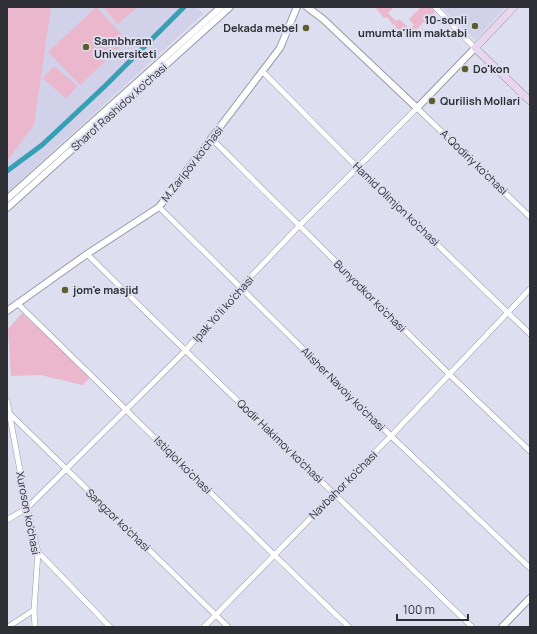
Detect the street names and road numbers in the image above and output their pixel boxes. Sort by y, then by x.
street label: Sharof Rashidov ko'chasi [67,59,170,154]
street label: M.Zaripov ko'chasi [157,123,226,205]
street label: A.Qodiriy ko'chasi [437,126,511,198]
street label: Hamid Olimjon ko'chasi [350,158,443,249]
street label: Bunyodkor ko'chasi [331,256,410,335]
street label: Ipak Yo'li ko'chasi [189,272,256,345]
street label: Alisher Navoiy ko'chasi [298,343,389,434]
street label: Qodir Hakimov ko'chasi [234,395,327,486]
street label: Istiqlol ko'chasi [151,433,215,497]
street label: Navbahor ko'chasi [305,447,380,522]
street label: Xuroson ko'chasi [13,470,44,556]
street label: Sangzor ko'chasi [83,485,154,554]

